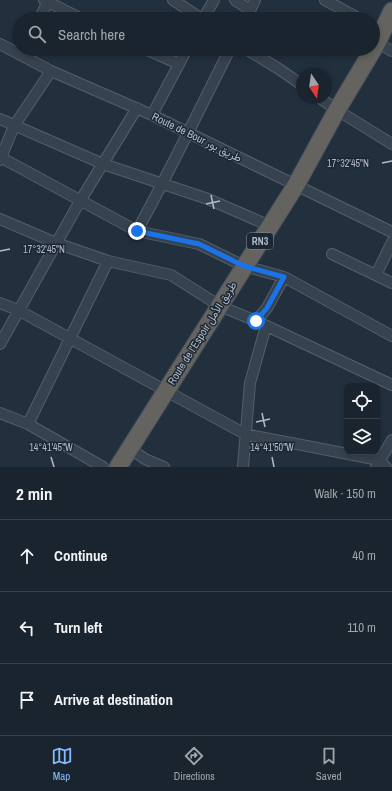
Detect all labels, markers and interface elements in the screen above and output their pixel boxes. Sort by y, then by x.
search box [12,12,380,56]
icon: search [26,23,48,45]
text: Search here [58,24,125,45]
north arrow [296,68,332,104]
street label: Route de Bour طريق بور [150,109,244,165]
text: 17°32'45"N [327,157,369,170]
route end [128,222,146,240]
road number: RN3 [247,233,273,249]
text: 17°32'45"N [23,243,65,256]
street label: Route de l’Espoir طريق الأمل [164,279,240,387]
route start [247,312,265,330]
map controls [344,383,380,455]
button: locate [344,383,380,419]
button: layers [344,419,380,455]
text: 14°41'45"W [29,441,73,454]
text: 14°41'50"W [250,441,294,454]
text: 2 min [16,482,52,505]
text: Walk · 150 m [314,485,376,502]
icon: ahead [16,545,38,567]
text: Continue [54,545,107,566]
text: 40 m [352,547,376,564]
icon: left [16,617,38,639]
text: Turn left [54,617,102,638]
text: 110 m [347,619,376,636]
icon: arrive [16,689,38,711]
text: Arrive at destination [54,689,173,710]
tab: Map [51,745,73,783]
tab: Directions [174,745,215,783]
tab: Saved [316,745,341,783]

